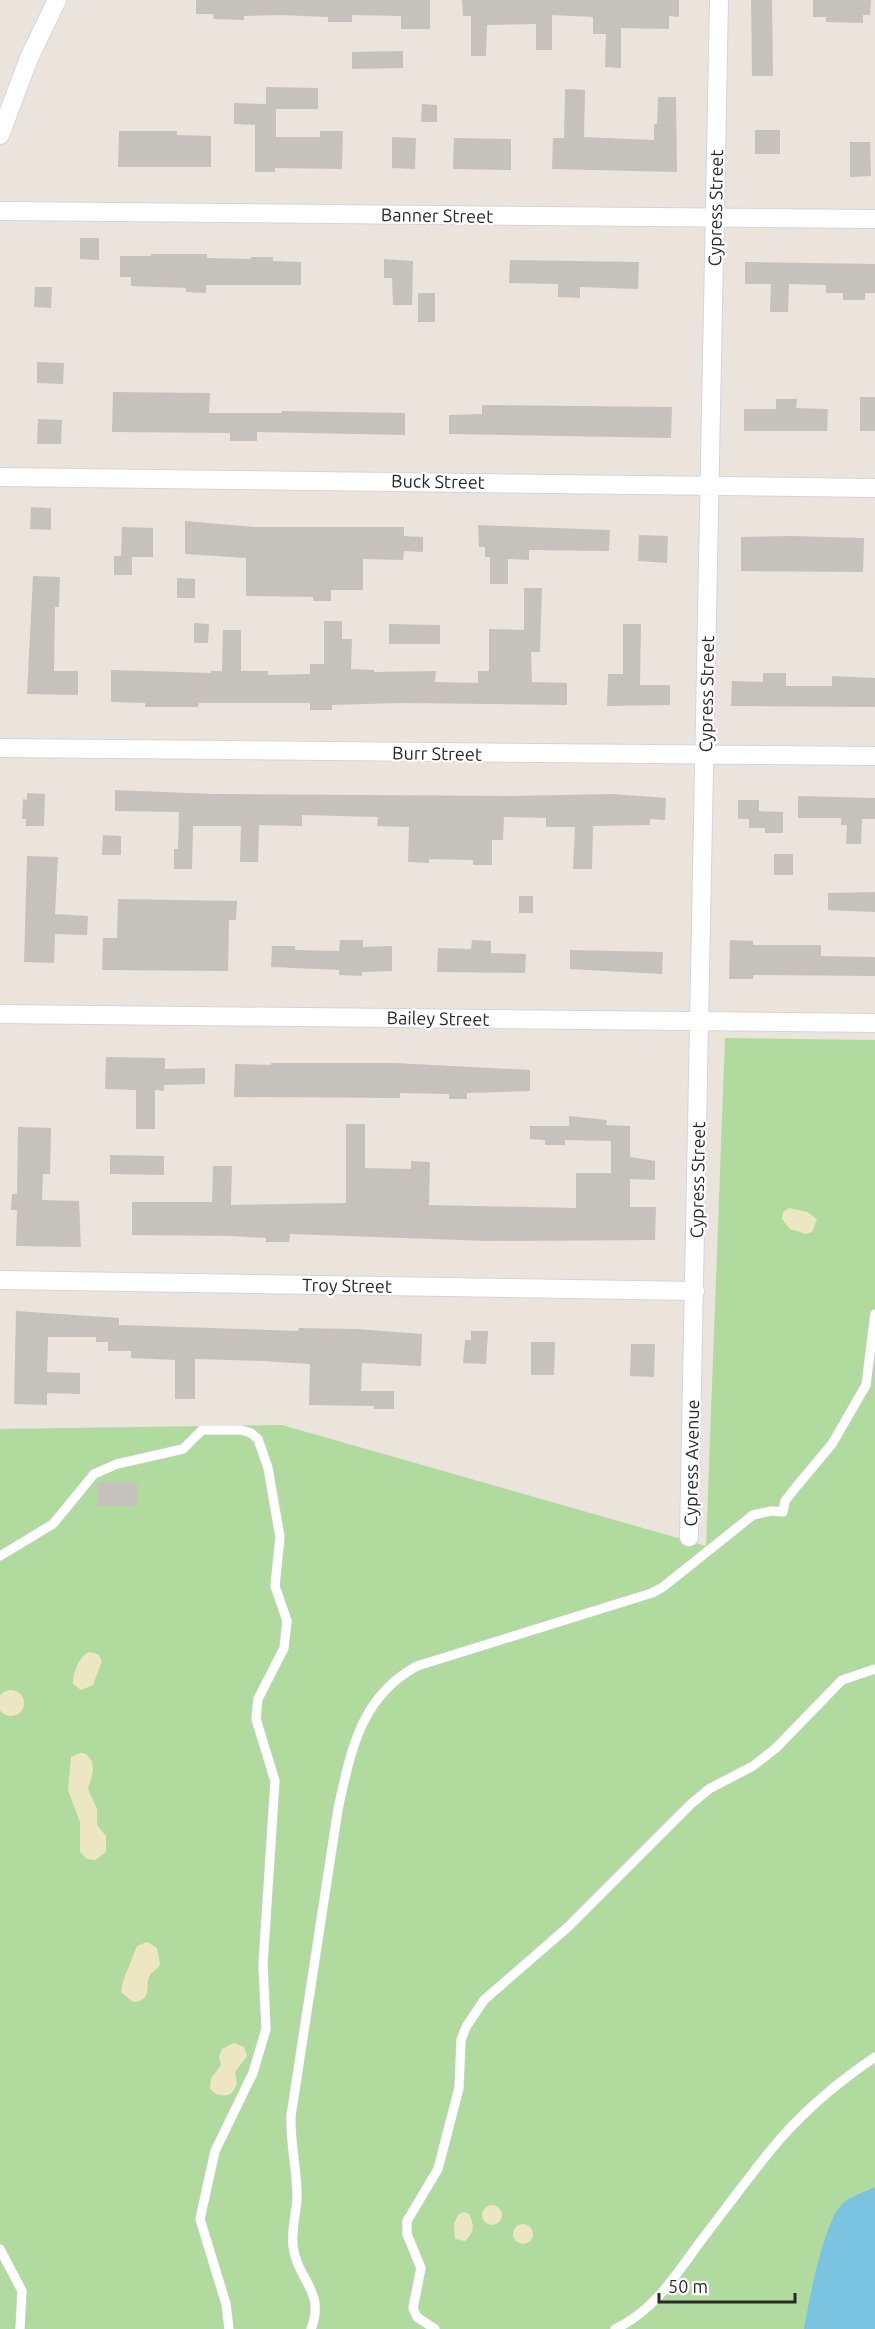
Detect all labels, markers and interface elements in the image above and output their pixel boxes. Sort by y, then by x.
street label: Cypress Street [704,149,726,267]
street label: Banner Street [381,204,493,226]
street label: Buck Street [391,470,485,492]
street label: Cypress Street [695,635,717,753]
street label: Burr Street [392,742,482,764]
street label: Bailey Street [386,1007,490,1029]
street label: Cypress Street [686,1121,708,1239]
street label: Troy Street [302,1274,392,1296]
street label: Cypress Avenue [680,1399,702,1527]
scale bar [659,2266,796,2304]
text: 50 m [668,2276,708,2296]

